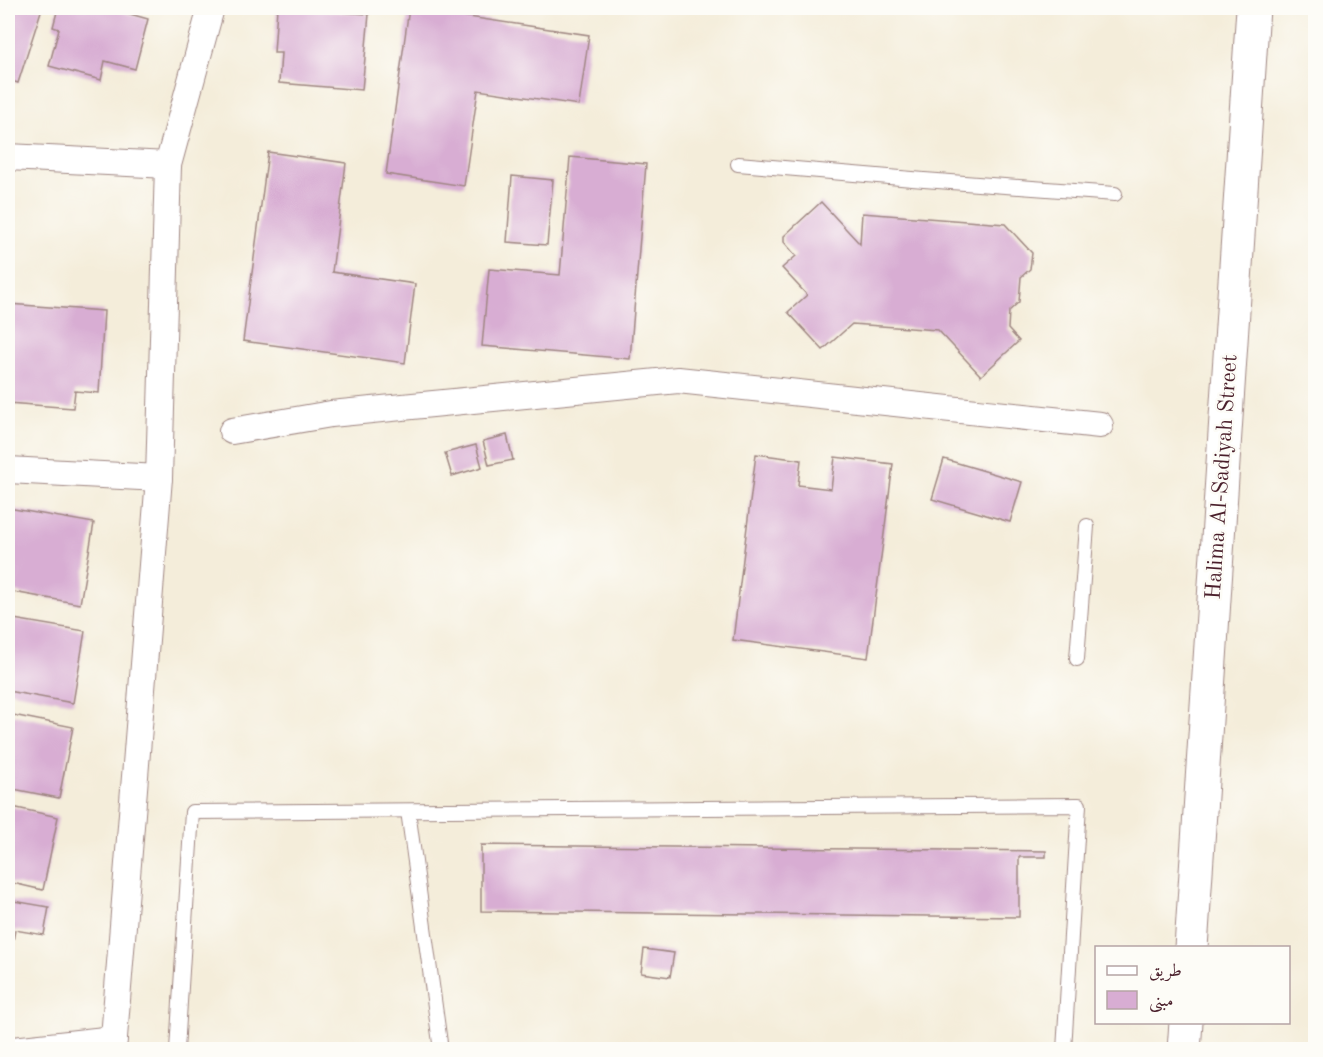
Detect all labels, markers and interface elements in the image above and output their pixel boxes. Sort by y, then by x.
street label: Halima Al-Sadiyah Street [1202,354,1242,600]
legend [1095,946,1290,1024]
text: طريق [1149,962,1182,982]
text: مبنى [1149,992,1174,1013]

